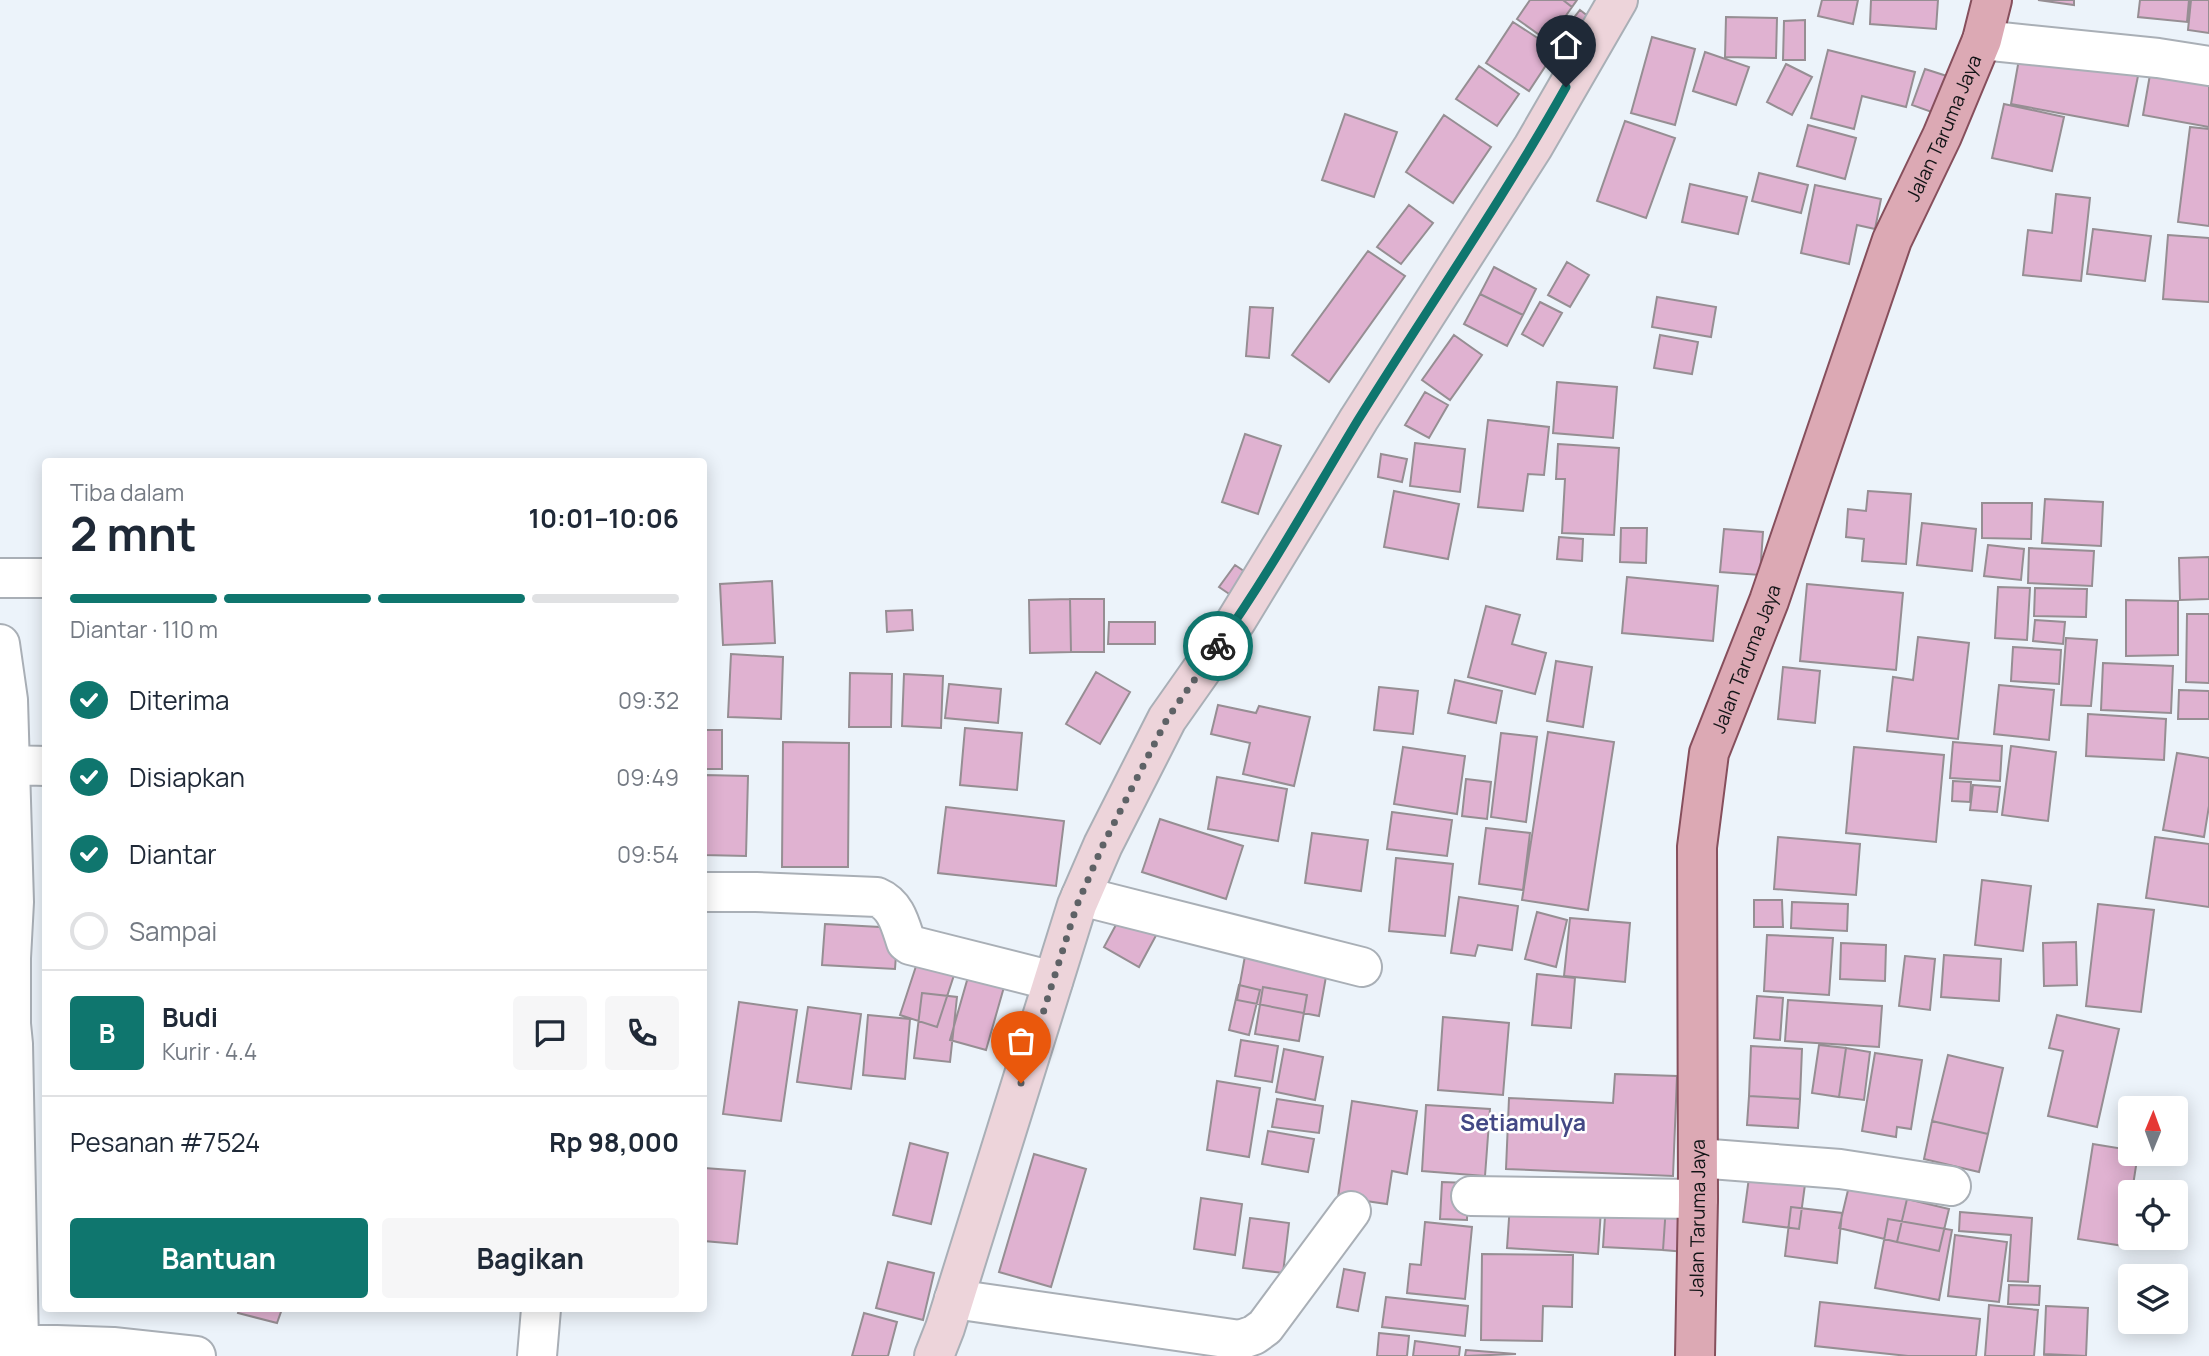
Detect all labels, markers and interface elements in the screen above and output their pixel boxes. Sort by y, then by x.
pin [1536,15,1596,87]
icon: home [1547,26,1585,64]
street label: Jalan Taruma Jaya [1900,51,1987,205]
text: Tiba dalam [70,476,184,508]
text: 10:01–10:06 [529,500,679,536]
text: 2 mnt [70,502,197,565]
street label: Jalan Taruma Jaya [1705,581,1787,737]
courier [1183,611,1253,681]
text: Diantar · 110 m [70,613,218,645]
icon: bike [1199,627,1237,665]
icon: check [70,681,108,719]
text: Diterima [129,682,230,718]
text: 09:32 [618,684,679,716]
icon: check [70,758,108,796]
text: Disiapkan [129,759,245,795]
text: 09:49 [616,761,679,793]
icon: check [70,835,108,873]
text: Diantar [129,836,217,872]
text: 09:54 [617,838,679,870]
text: Sampai [129,913,217,949]
button: chat [513,996,587,1070]
button: phone [605,996,679,1070]
text: Budi [162,999,218,1035]
pin [991,1011,1051,1083]
text: B [99,1015,115,1051]
icon: bag [1002,1022,1040,1060]
text: Kurir · 4.4 [162,1035,257,1067]
north arrow [2118,1096,2188,1166]
map controls [2118,1096,2188,1334]
district label: Setiamulya [1460,1106,1586,1138]
text: Pesanan #7524 [70,1124,260,1160]
text: Rp 98,000 [549,1124,679,1160]
street label: Jalan Taruma Jaya [1683,1139,1711,1297]
button: locate [2118,1180,2188,1250]
button: Bantuan [70,1218,368,1298]
button: Bagikan [382,1218,679,1298]
button: layers [2118,1264,2188,1334]

